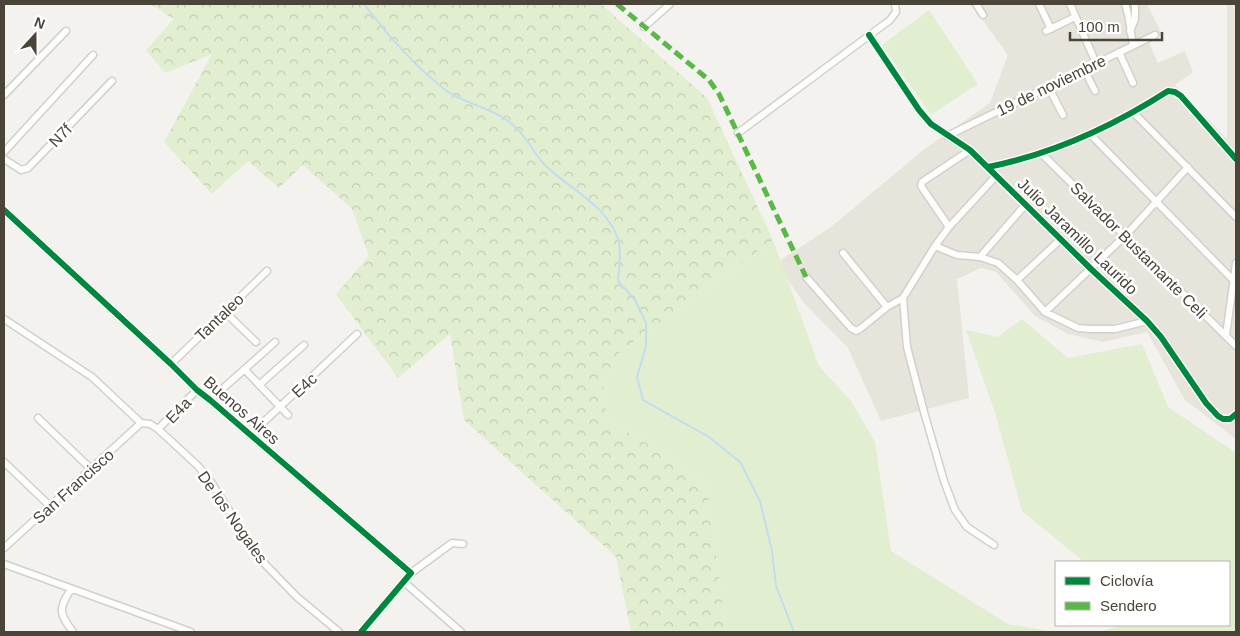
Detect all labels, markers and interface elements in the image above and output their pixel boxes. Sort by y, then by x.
north arrow [10,10,60,60]
scale bar [1070,10,1162,42]
text: N [32,14,47,32]
text: 100 m [1078,18,1120,35]
street label: 19 de noviembre [994,52,1109,119]
street label: N7f [46,120,76,150]
street label: Julio Jaramillo Laurido [1014,175,1141,298]
street label: Salvador Bustamante Celi [1067,179,1210,322]
street label: Tantaleo [192,290,247,344]
street label: E4c [288,370,320,401]
street label: Buenos Aires [201,373,283,448]
street label: E4a [162,394,194,426]
street label: San Francisco [30,446,117,527]
street label: De los Nogales [195,468,271,567]
legend [1055,561,1230,626]
text: Ciclovía [1100,572,1154,589]
text: Sendero [1100,597,1157,614]

